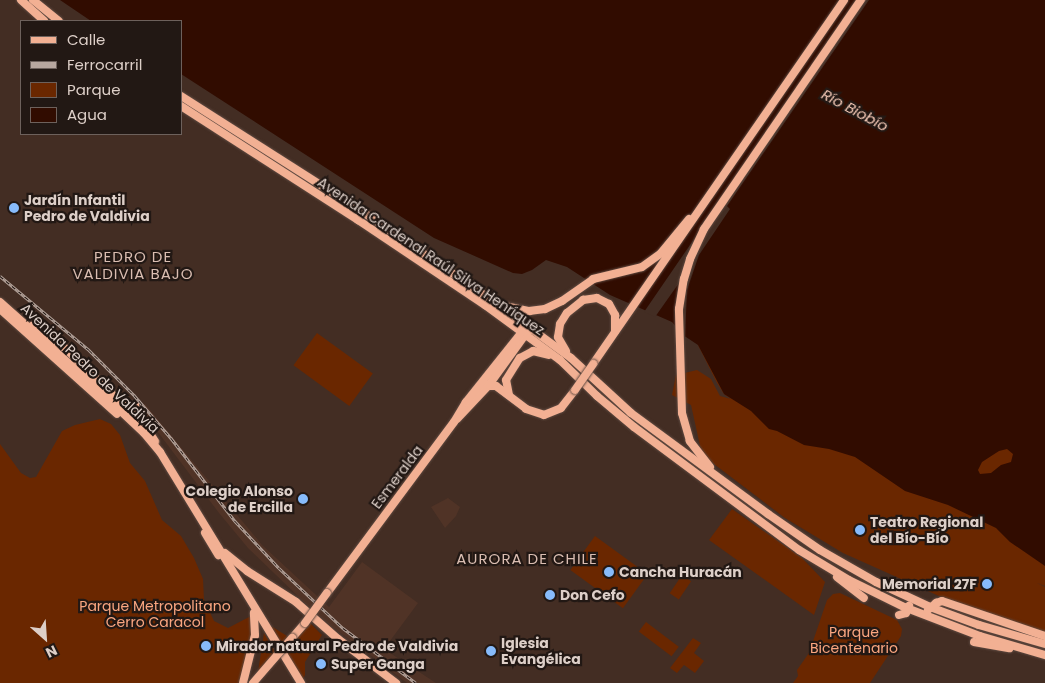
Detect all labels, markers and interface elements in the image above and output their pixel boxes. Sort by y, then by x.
legend [20,20,182,135]
text: Calle [67,29,105,50]
text: Ferrocarril [67,54,142,75]
text: Parque [67,79,120,100]
water label: Río Biobío [819,85,891,135]
text: Agua [67,104,107,125]
street label: Avenida Cardenal Raúl Silva Henríquez [314,174,548,338]
place label: Jardín Infantil Pedro de Valdivia [24,192,150,224]
marker: Jardín Infantil Pedro de Valdivia [8,202,20,214]
district label: PEDRO DE VALDIVIA BAJO [71,247,195,282]
street label: Avenida Pedro de Valdivia [17,299,163,437]
street label: Esmeralda [368,442,426,512]
place label: Colegio Alonso de Ercilla [186,483,293,516]
marker: Colegio Alonso de Ercilla [297,493,309,505]
place label: Teatro Regional del Bío-Bío [870,514,983,546]
marker: Teatro Regional del Bío-Bío [854,524,866,536]
district label: AURORA DE CHILE [454,550,600,568]
place label: Cancha Huracán [619,564,742,580]
marker: Cancha Huracán [603,566,615,578]
place label: Memorial 27F [882,576,977,592]
marker: Memorial 27F [981,578,993,590]
place label: Don Cefo [560,587,625,603]
marker: Don Cefo [544,589,556,601]
park label: Parque Metropolitano Cerro Caracol [79,598,231,630]
north arrow [20,613,70,663]
park label: Parque Bicentenario [810,624,898,656]
place label: Iglesia Evangélica [501,635,581,668]
place label: Mirador natural Pedro de Valdivia [216,638,458,654]
text: N [42,640,61,663]
marker: Mirador natural Pedro de Valdivia [200,640,212,652]
marker: Iglesia Evangélica [485,645,497,657]
place label: Super Ganga [331,656,425,672]
marker: Super Ganga [315,658,327,670]

